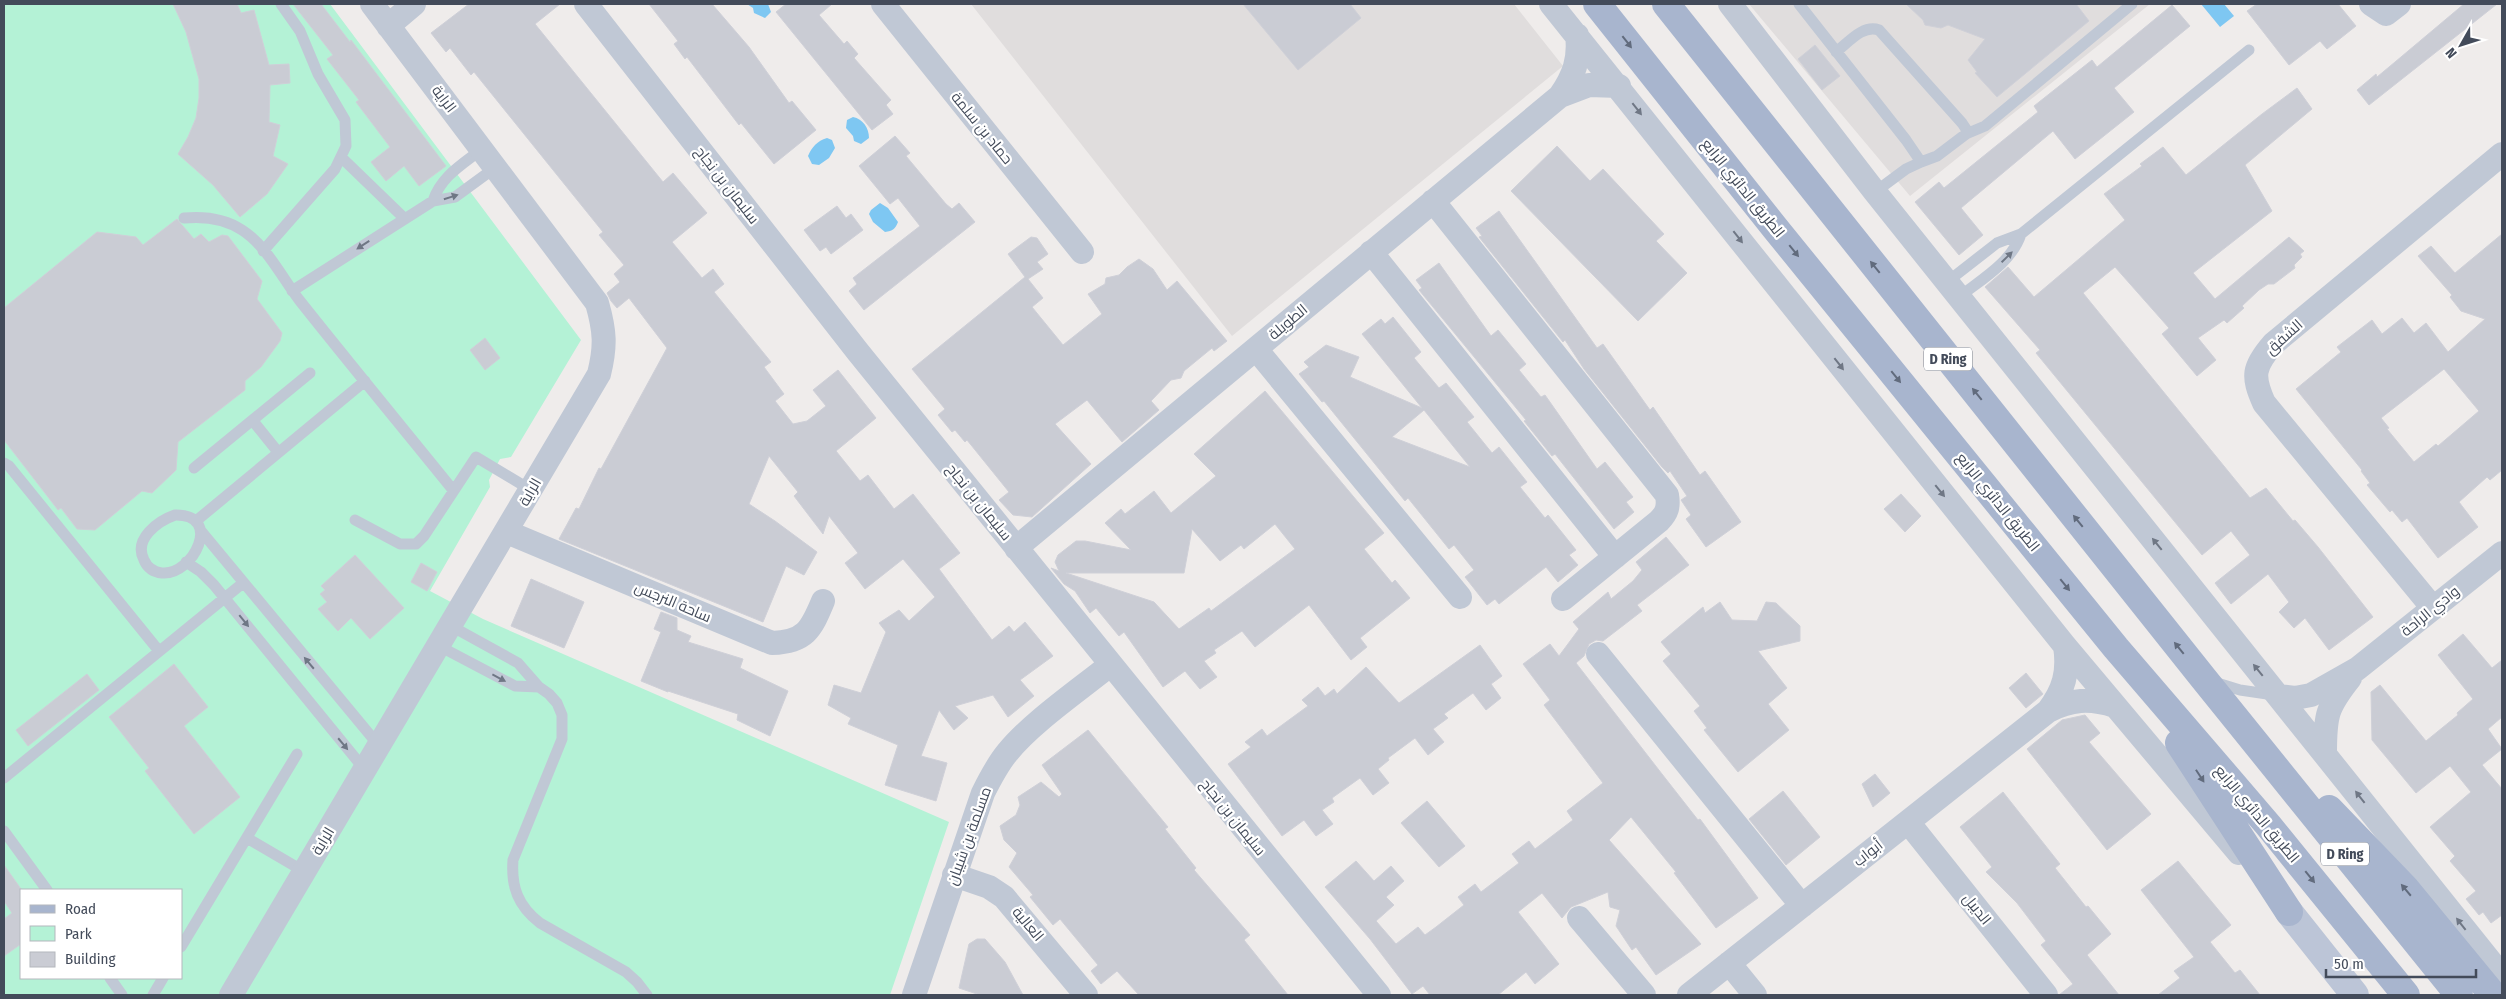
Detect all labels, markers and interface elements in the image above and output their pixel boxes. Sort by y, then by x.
north arrow [2436,20,2486,70]
one-way arrow [1621,35,1632,48]
text: N [2442,44,2461,61]
street label: الراية [428,82,460,116]
street label: حماد بن سلمة [947,88,1017,168]
one-way arrow [1632,103,1642,116]
street label: الطريق الدائري الرابع [1695,135,1788,243]
street label: سليمان بن نجاح [689,143,763,229]
one-way arrow [444,193,459,201]
one-way arrow [1733,230,1743,244]
one-way arrow [357,240,370,250]
one-way arrow [1788,244,1799,257]
one-way arrow [2001,251,2013,263]
one-way arrow [1870,261,1881,274]
street label: الطويلة [1265,301,1311,343]
street label: الشفق [2262,316,2307,359]
road number: D Ring [1924,348,1972,370]
one-way arrow [1833,357,1844,370]
one-way arrow [1891,370,1902,383]
one-way arrow [1971,388,1982,401]
street label: الطريق الدائري الرابع [1950,449,2043,557]
street label: سليمان بن نجاح [941,460,1015,545]
street label: الراية [515,475,545,509]
one-way arrow [1934,485,1945,498]
one-way arrow [2072,515,2083,528]
one-way arrow [2151,537,2162,550]
street label: ساحة النرجس [632,578,714,627]
one-way arrow [2060,578,2071,591]
street label: وادي الراحة [2397,582,2465,642]
one-way arrow [238,615,249,628]
one-way arrow [2174,642,2184,655]
one-way arrow [304,657,315,669]
one-way arrow [2253,664,2264,677]
one-way arrow [492,674,506,682]
one-way arrow [337,737,348,750]
street label: الطريق الدائري الرابع [2209,762,2303,868]
one-way arrow [2196,770,2205,783]
street label: سليمان بن نجاح [1195,775,1269,860]
street label: مسلمة بن شيبان [943,784,996,888]
one-way arrow [2355,791,2366,804]
street label: الراية [308,824,338,858]
street label: أبواب [1849,835,1886,870]
road number: D Ring [2321,842,2369,866]
one-way arrow [2304,870,2315,883]
one-way arrow [2400,884,2411,897]
legend [20,889,182,979]
street label: الديبل [1958,890,1995,929]
text: Road [65,900,96,918]
street label: العالية [1008,903,1048,945]
one-way arrow [2456,918,2467,931]
text: Park [65,925,92,943]
scale bar [2326,946,2476,978]
text: Building [65,950,116,968]
text: 50 m [2334,955,2364,973]

